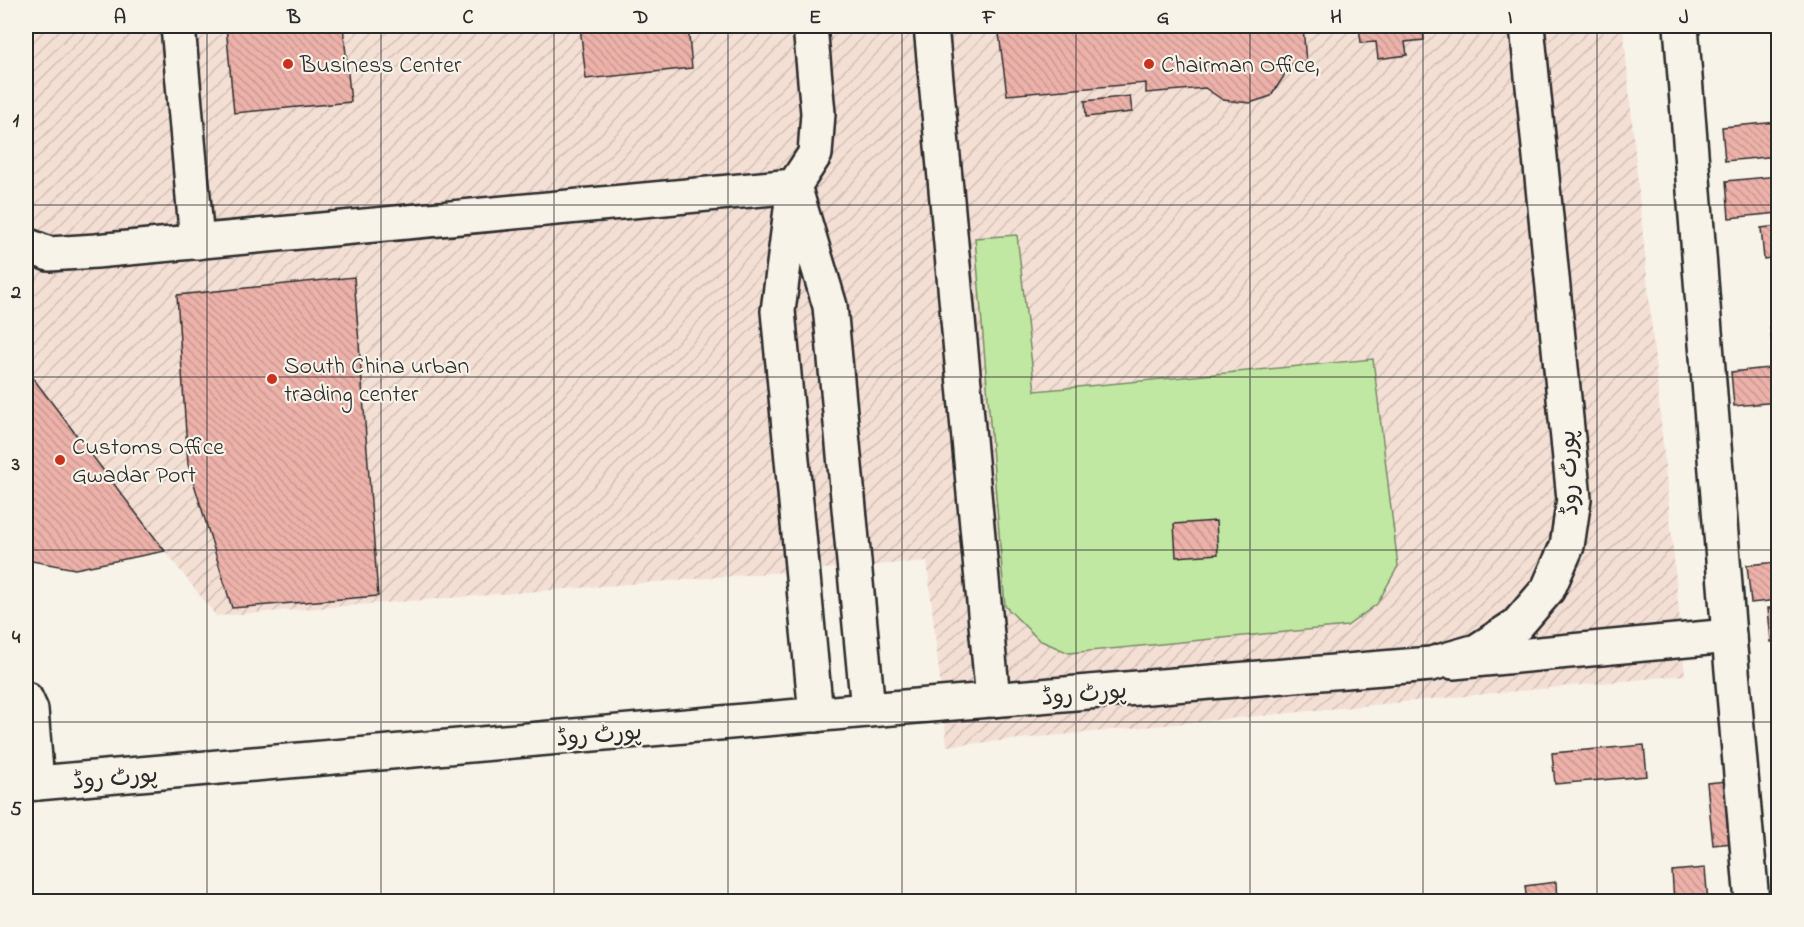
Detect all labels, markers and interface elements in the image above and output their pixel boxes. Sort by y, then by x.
text: A [114,4,126,33]
text: B [286,4,301,33]
text: C [463,4,474,33]
text: D [633,4,648,33]
text: E [809,4,821,33]
text: F [982,4,996,33]
text: G [1157,4,1170,33]
text: H [1330,4,1342,33]
text: I [1508,4,1513,33]
text: J [1679,4,1689,33]
place label: Business Center [299,49,462,84]
place label: Chairman Office, [1161,49,1319,84]
marker: Business Center [281,57,295,71]
marker: Chairman Office, [1142,57,1156,71]
text: 1 [13,107,20,136]
text: 2 [10,279,21,308]
place label: South China urban trading center [284,350,469,413]
marker: South China urban trading center [265,372,279,386]
street label: پورٹ روڈ [1552,429,1589,516]
place label: Customs Office Gwadar Port [72,431,224,494]
text: 3 [11,451,20,480]
marker: Customs Office Gwadar Port [53,453,67,467]
text: 4 [12,624,21,653]
street label: پورٹ روڈ [1040,674,1129,717]
street label: پورٹ روڈ [555,715,644,758]
street label: پورٹ روڈ [71,758,160,801]
text: 5 [10,796,22,825]

